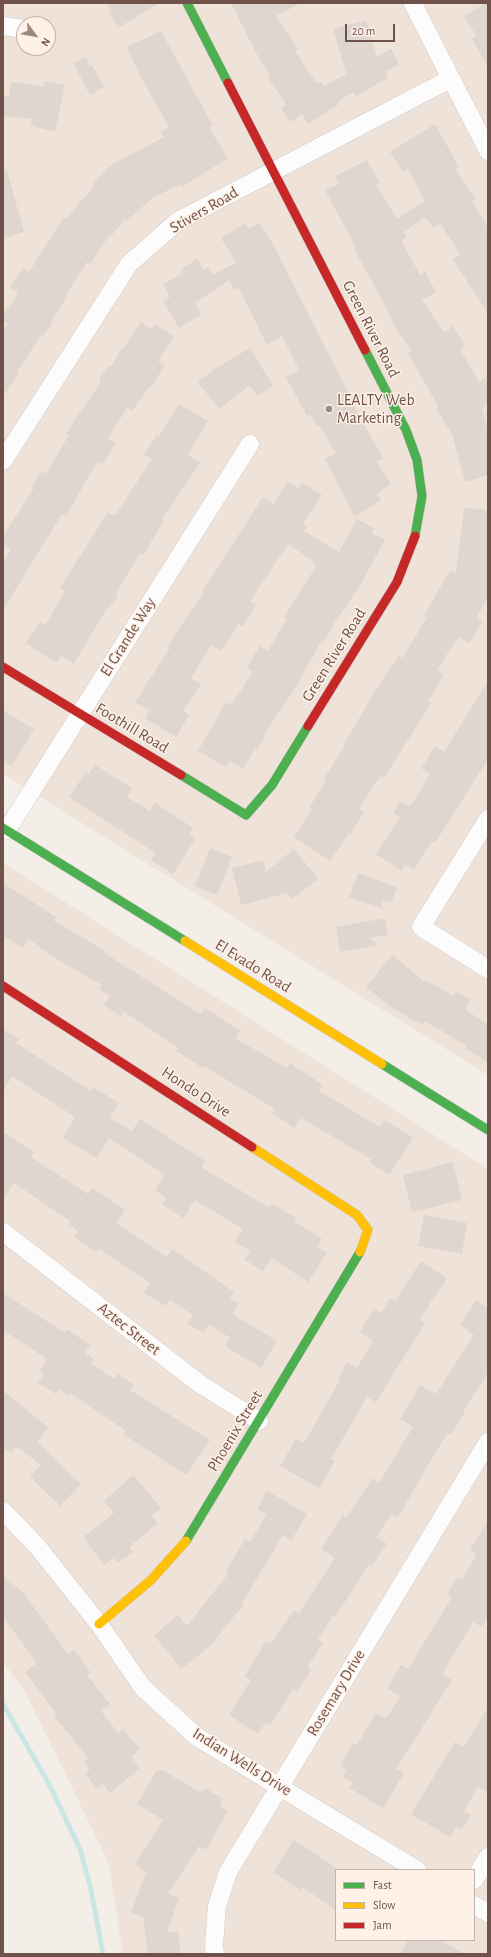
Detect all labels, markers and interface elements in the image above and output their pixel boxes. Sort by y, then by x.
north arrow [16,16,56,56]
scale bar [347,16,397,42]
text: 20 m [352,25,375,37]
text: N [39,36,52,48]
street label: Stivers Road [166,183,242,237]
street label: Green River Road [338,277,404,381]
place label: LEALTY Web Marketing [337,390,415,428]
marker: LEALTY Web Marketing [324,404,334,414]
street label: El Grande Way [96,594,160,680]
street label: Green River Road [298,605,370,705]
street label: Foothill Road [92,699,172,757]
street label: El Evado Road [211,935,295,997]
street label: Hondo Drive [158,1063,234,1121]
street label: Aztec Street [94,1298,164,1360]
street label: Phoenix Street [203,1387,267,1475]
street label: Rosemary Drive [303,1646,369,1740]
street label: Indian Wells Drive [189,1724,295,1800]
legend [335,1869,475,1941]
text: Fast [373,1879,392,1891]
text: Slow [373,1899,395,1911]
text: Jam [373,1919,392,1931]

